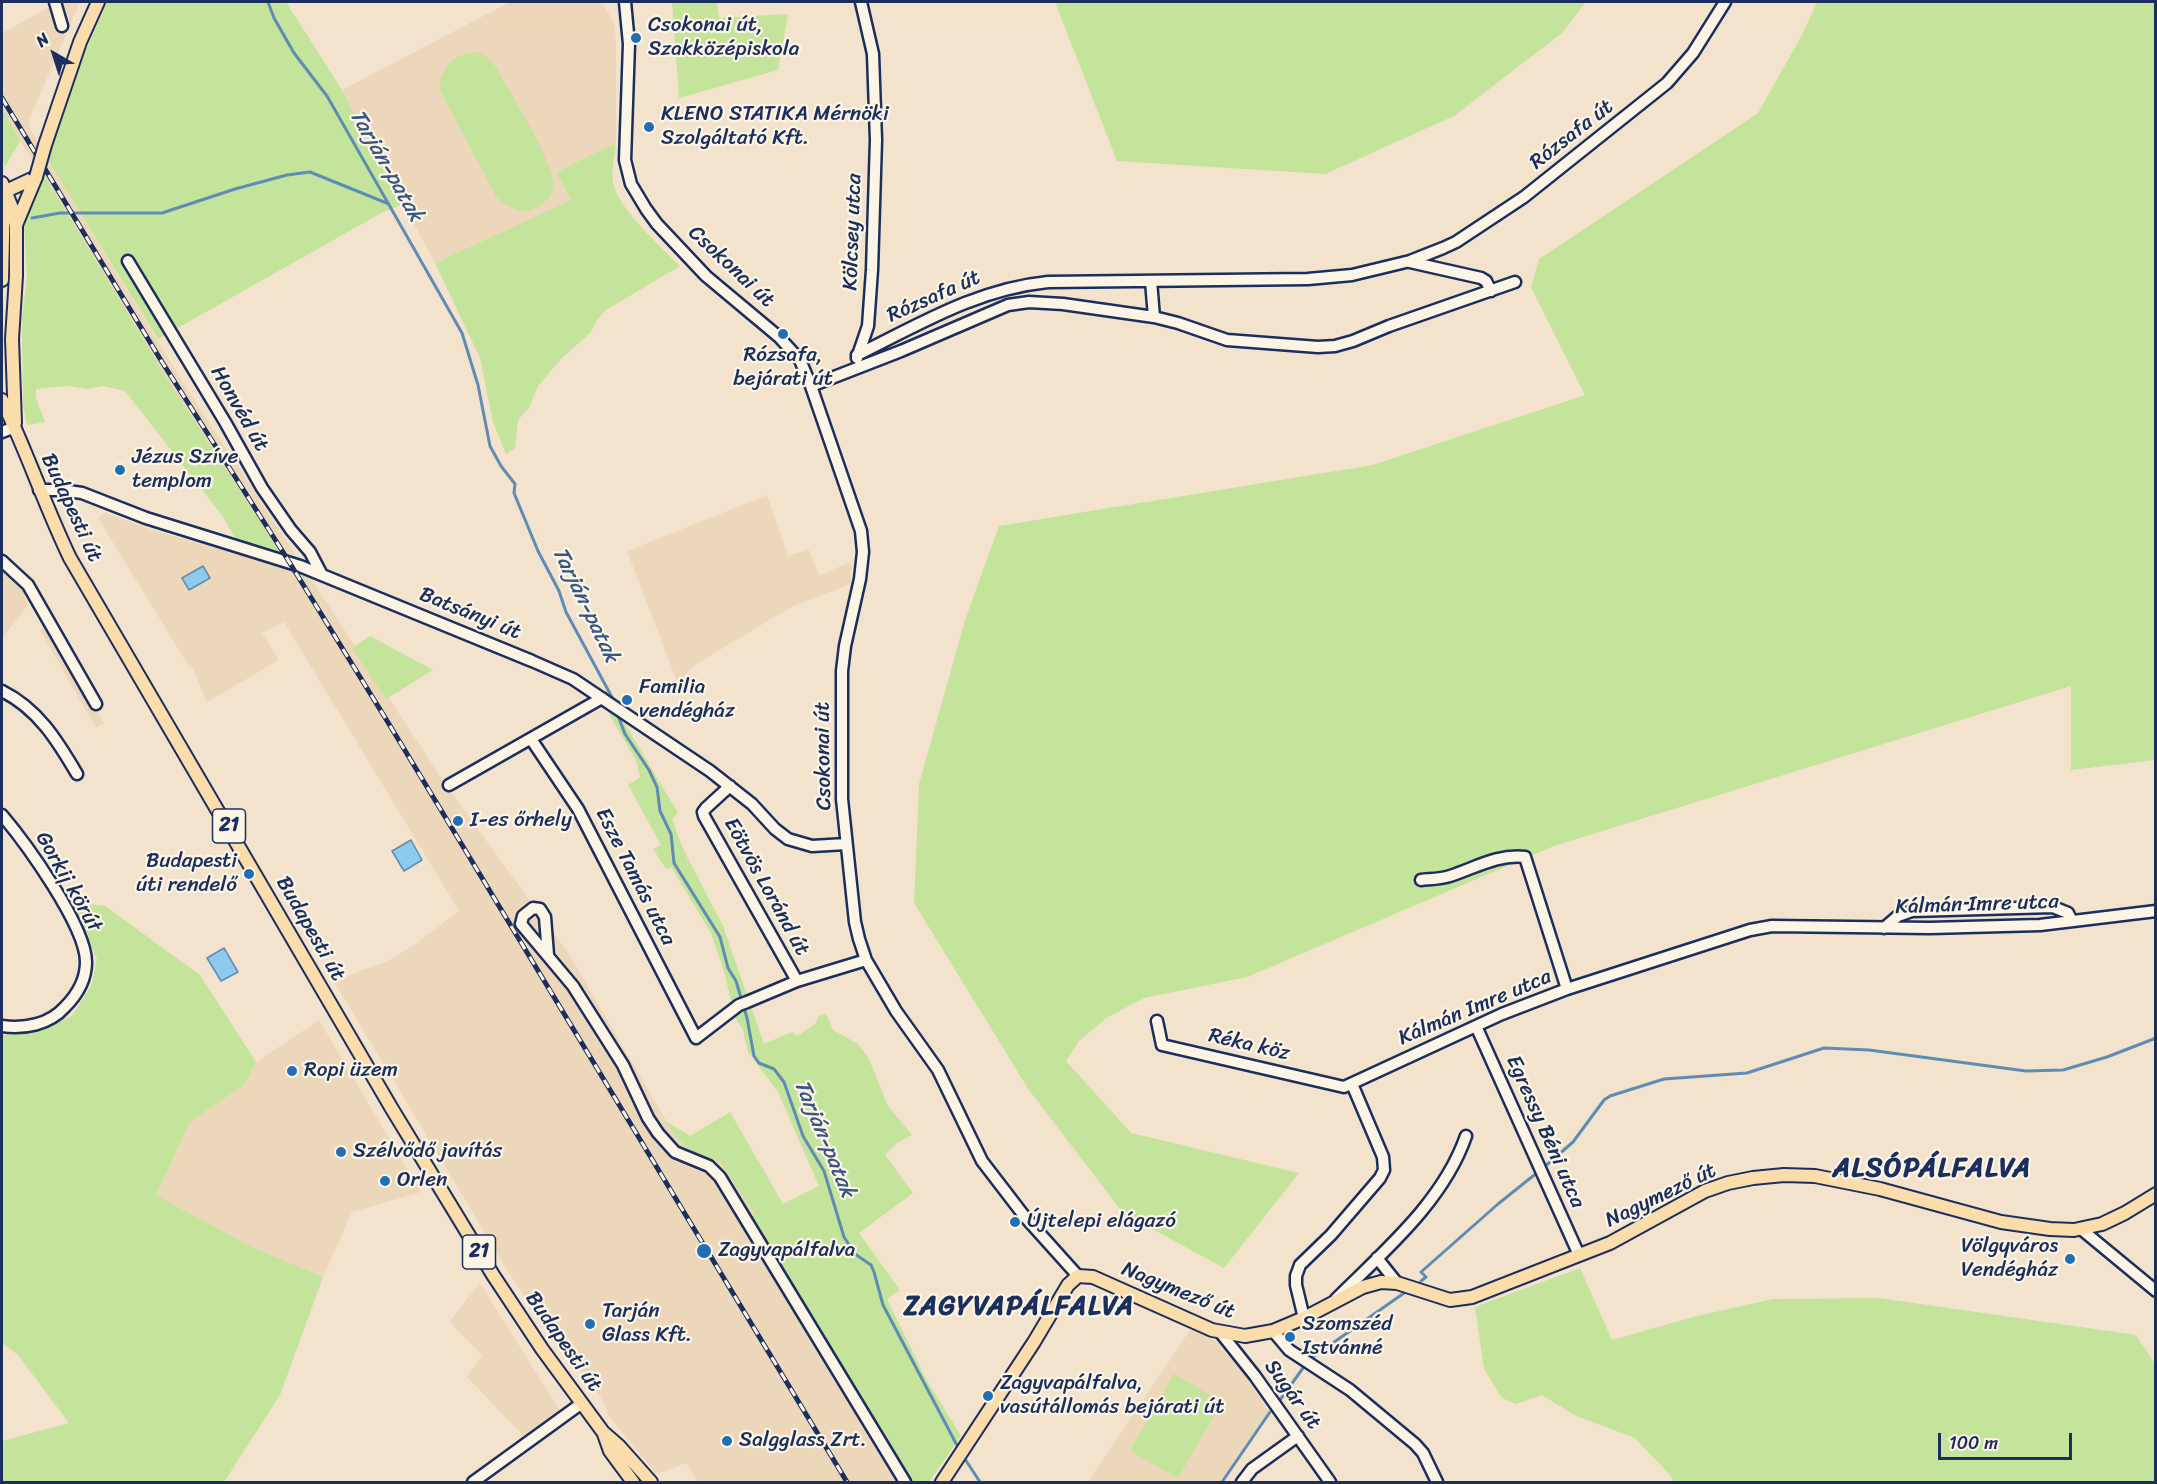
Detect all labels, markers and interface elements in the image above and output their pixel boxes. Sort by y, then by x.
place label: Csokonai út, Szakközépiskola [648,13,799,63]
north arrow [24,24,84,84]
text: N [29,25,56,54]
marker: Csokonai út, Szakközépiskola [629,31,643,45]
street label: Rózsafa út [1525,95,1619,175]
place label: KLENO STATIKA Mérnöki Szolgáltató Kft. [661,102,889,152]
water label: Tarján-patak [343,105,429,227]
marker: KLENO STATIKA Mérnöki Szolgáltató Kft. [642,120,656,134]
street label: Kölcsey utca [838,173,868,291]
street label: Csokonai út [683,221,779,313]
street label: Rózsafa út [884,265,984,329]
marker: Rózsafa, bejárati út [776,327,790,341]
place label: Rózsafa, bejárati út [733,343,833,393]
street label: Honvéd út [204,362,274,456]
place label: Jézus Szíve templom [132,445,239,495]
street label: Budapesti út [35,450,107,566]
marker: Jézus Szíve templom [113,463,127,477]
water label: Tarján-patak [546,543,624,667]
street label: Batsányi út [416,582,524,646]
place label: Familia vendégház [639,675,735,725]
marker: Familia vendégház [620,693,634,707]
street label: Csokonai út [810,701,838,811]
street label: Esze Tamás utca [589,804,681,950]
place label: I-es őrhely [470,808,572,834]
road number: 21 [212,809,246,843]
marker: I-es őrhely [451,814,465,828]
street label: Eötvös Loránd út [718,814,814,960]
street label: Gorkij körút [29,828,107,936]
place label: Budapesti úti rendelő [136,849,237,899]
marker: Budapesti úti rendelő [242,867,256,881]
street label: Budapesti út [270,872,350,986]
street label: Kálmán Imre utca [1895,890,2059,920]
street label: Kálmán Imre utca [1395,964,1555,1052]
street label: Réka köz [1206,1023,1292,1067]
street label: Egressy Béni utca [1500,1052,1590,1212]
place label: Ropi üzem [304,1058,398,1084]
marker: Ropi üzem [285,1064,299,1078]
water label: Tarján-patak [787,1076,861,1202]
place label: Szélvődő javítás [353,1139,502,1165]
marker: Szélvődő javítás [334,1145,348,1159]
district label: ALSÓPÁLFALVA [1831,1153,2033,1185]
street label: Nagymező út [1602,1158,1720,1234]
place label: Orlen [397,1168,447,1194]
marker: Orlen [378,1174,392,1188]
place label: Újtelepi elágazó [1027,1209,1176,1235]
marker: Újtelepi elágazó [1008,1215,1022,1229]
place label: Völgyváros Vendégház [1961,1234,2058,1284]
road number: 21 [462,1235,496,1269]
place label: Zagyvapálfalva [718,1238,855,1264]
marker: Zagyvapálfalva [695,1242,713,1260]
marker: Völgyváros Vendégház [2063,1252,2077,1266]
street label: Nagymező út [1118,1257,1238,1325]
street label: Budapesti út [519,1287,607,1397]
district label: ZAGYVAPÁLFALVA [901,1291,1137,1323]
place label: Tarján Glass Kft. [602,1299,692,1349]
place label: Szomszéd Istvánné [1302,1312,1392,1362]
marker: Tarján Glass Kft. [583,1317,597,1331]
marker: Szomszéd Istvánné [1283,1330,1297,1344]
street label: Sugár út [1258,1355,1326,1435]
place label: Zagyvapálfalva, vasútállomás bejárati út [1000,1371,1224,1421]
marker: Zagyvapálfalva, vasútállomás bejárati út [981,1389,995,1403]
scale bar [1941,1421,2074,1459]
text: 100 m [1949,1427,1998,1459]
place label: Salgglass Zrt. [739,1428,867,1454]
marker: Salgglass Zrt. [720,1434,734,1448]

